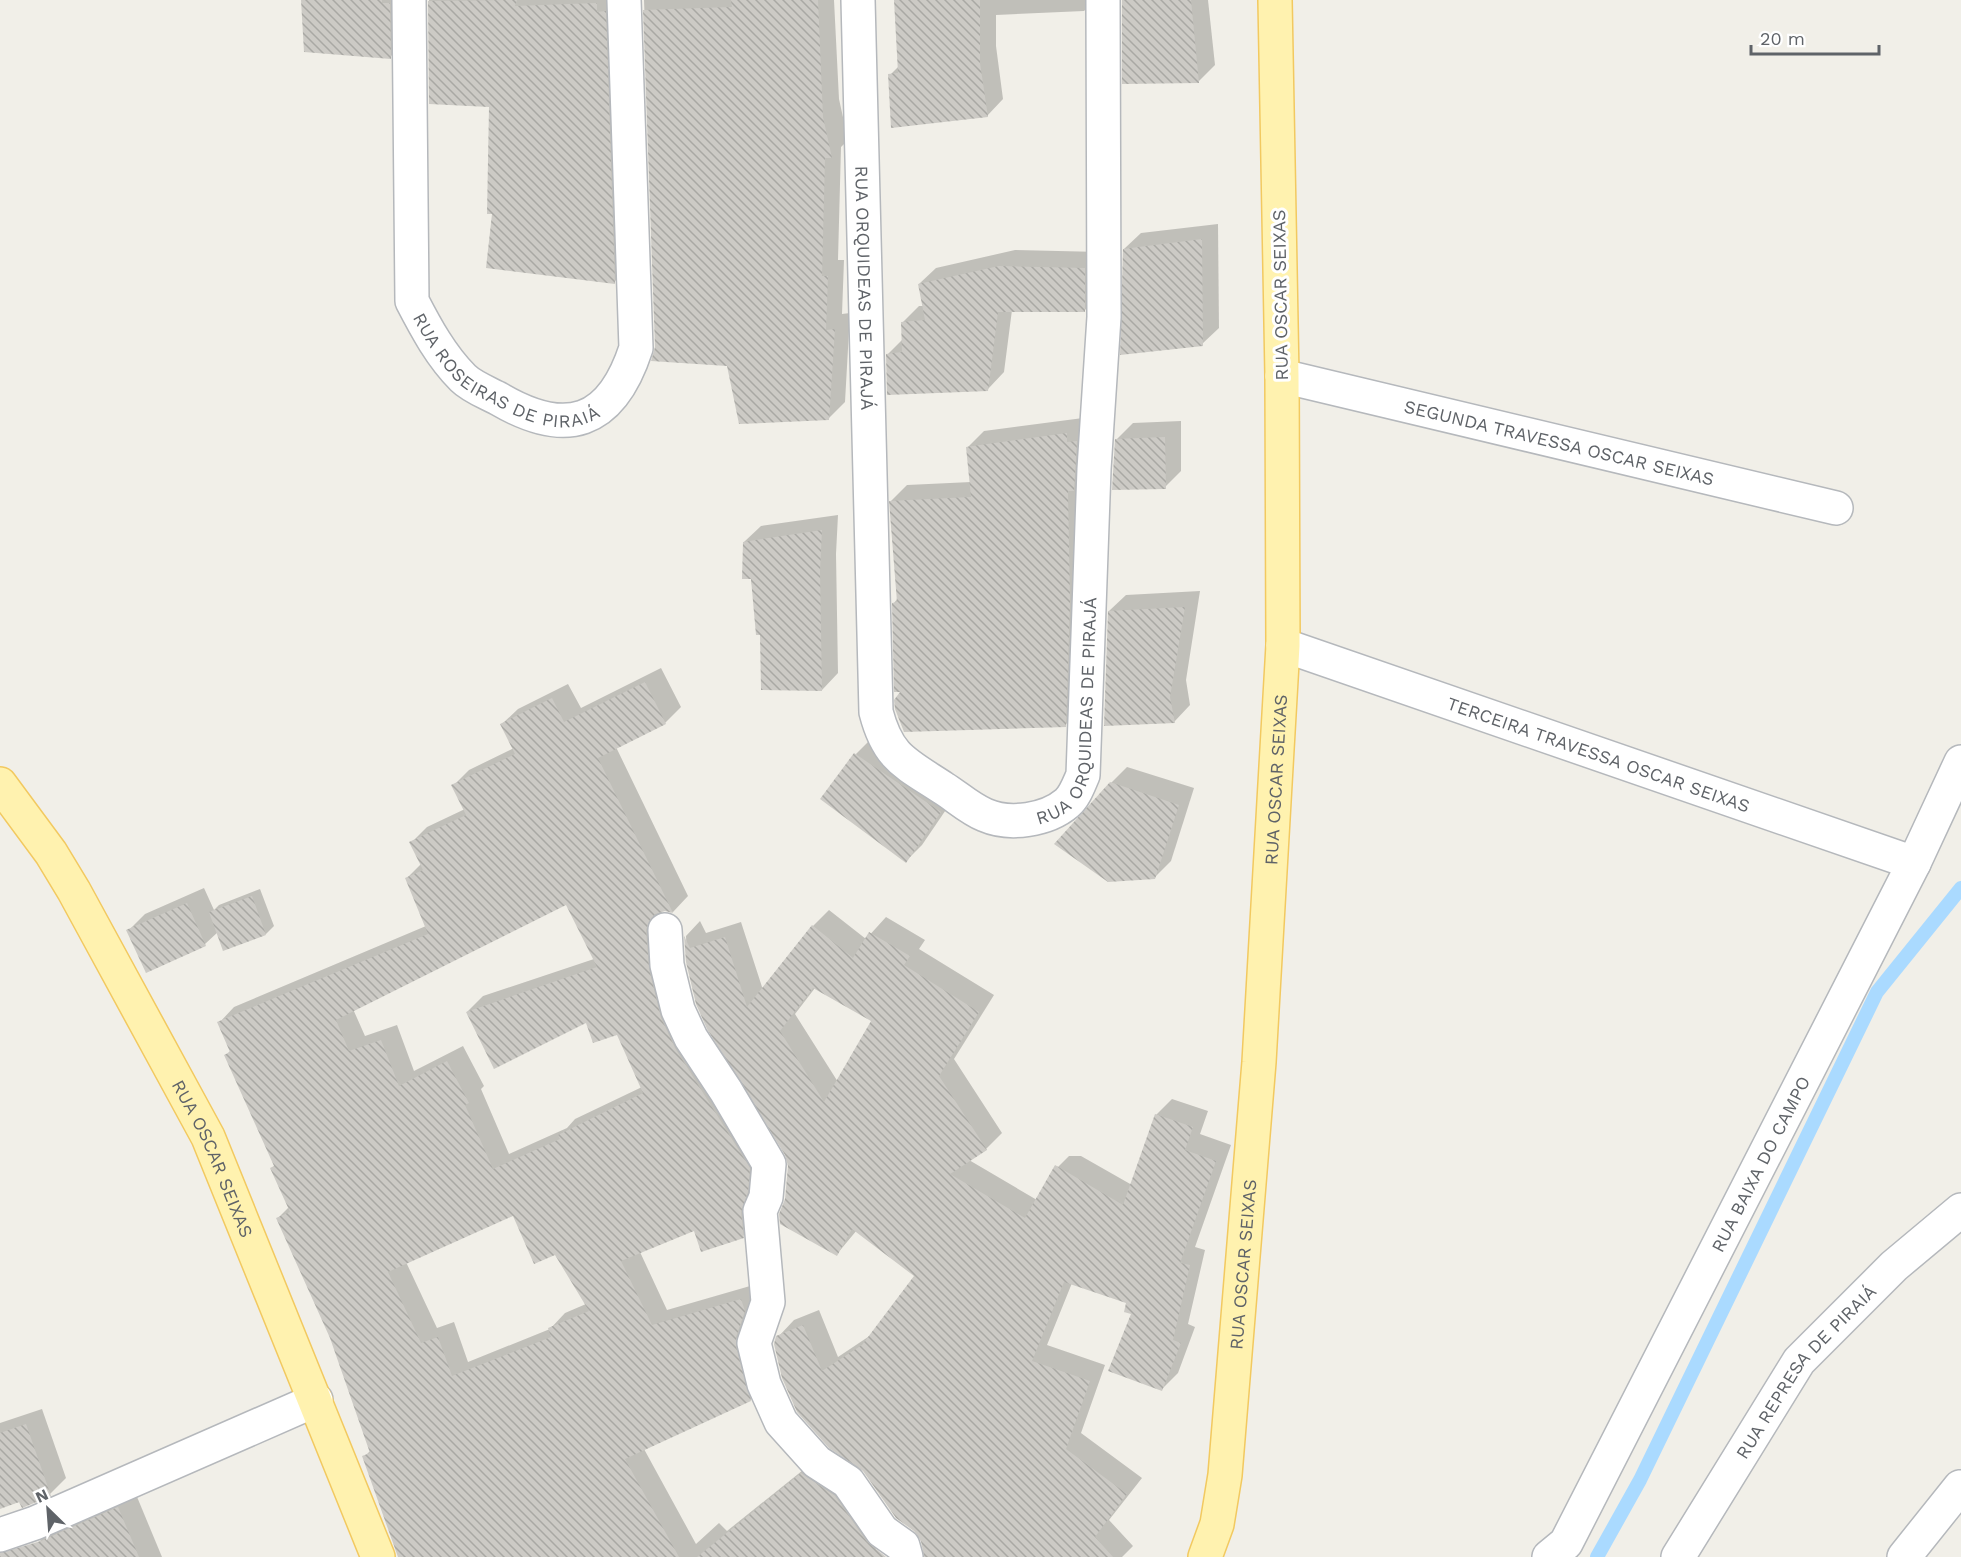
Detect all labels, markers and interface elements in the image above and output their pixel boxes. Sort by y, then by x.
scale bar [1751,18,1878,56]
text: 20 m [1760,28,1805,49]
street label: RUA ORQUIDEAS DE PIRAJÁ [852,165,879,411]
street label: RUA OSCAR SEIXAS [1268,209,1292,381]
street label: RUA ROSEIRAS DE PIRAIÁ [410,309,603,431]
street label: SEGUNDA TRAVESSA OSCAR SEIXAS [1402,395,1716,489]
street label: RUA ORQUIDEAS DE PIRAJÁ [1033,597,1100,828]
street label: TERCEIRA TRAVESSA OSCAR SEIXAS [1445,692,1753,816]
street label: RUA OSCAR SEIXAS [1260,694,1291,866]
street label: RUA BAIXA DO CAMPO [1706,1072,1814,1255]
street label: RUA OSCAR SEIXAS [168,1076,258,1240]
street label: RUA OSCAR SEIXAS [1225,1178,1260,1351]
street label: RUA REPRESA DE PIRAIÁ [1731,1280,1880,1462]
north arrow [18,1479,78,1539]
text: N [32,1485,51,1507]

